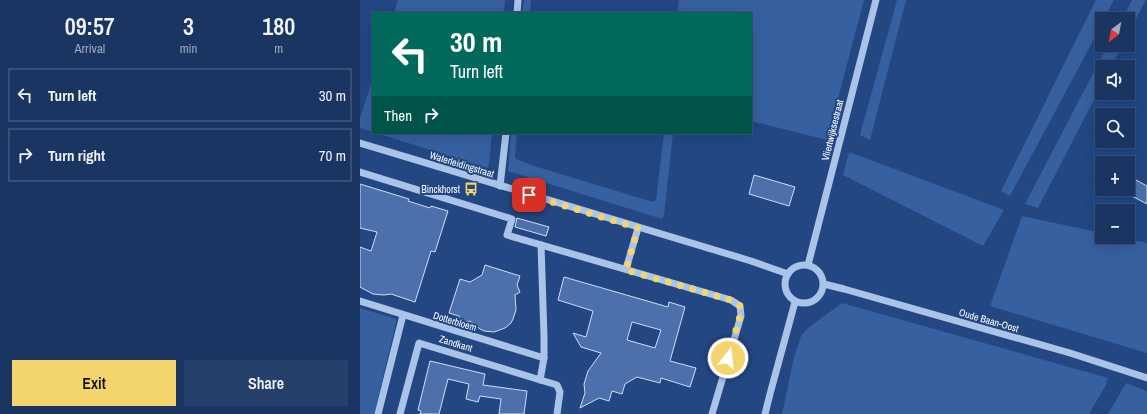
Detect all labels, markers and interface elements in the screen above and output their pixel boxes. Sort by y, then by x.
text: 09:57 [65,10,115,42]
text: 3 [183,10,194,42]
text: 180 [262,10,295,42]
north arrow [1095,12,1135,52]
map controls [1095,12,1135,244]
text: 30 m [450,23,502,61]
icon: left [384,28,436,80]
text: Arrival [74,40,105,57]
text: min [180,40,197,57]
text: m [274,40,283,57]
text: Turn left [450,59,503,84]
button: sound [1095,60,1135,100]
icon: left [14,84,36,106]
text: Turn left [48,85,96,106]
text: 30 m [319,85,346,106]
street label: Vliertwijksestraat [819,98,847,162]
icon: right [420,104,442,126]
text: Then [384,105,412,126]
button: search [1095,108,1135,148]
icon: right [14,144,36,166]
text: Turn right [48,145,105,166]
text: 70 m [319,145,346,166]
street label: Waterleidingstraat [428,149,496,181]
button: + [1095,156,1135,196]
pin [512,178,546,212]
bus stop icon: Binckhorst [463,181,479,197]
place label: Binckhorst [421,183,461,196]
icon: arrive [518,184,540,206]
button: − [1095,204,1135,244]
street label: Oude Baan-Oost [957,306,1021,335]
street label: Dotterbloem [432,309,478,334]
street label: Zandkant [438,332,475,355]
position arrow [707,337,749,379]
button: Exit [12,360,176,406]
button: Share [184,360,348,406]

